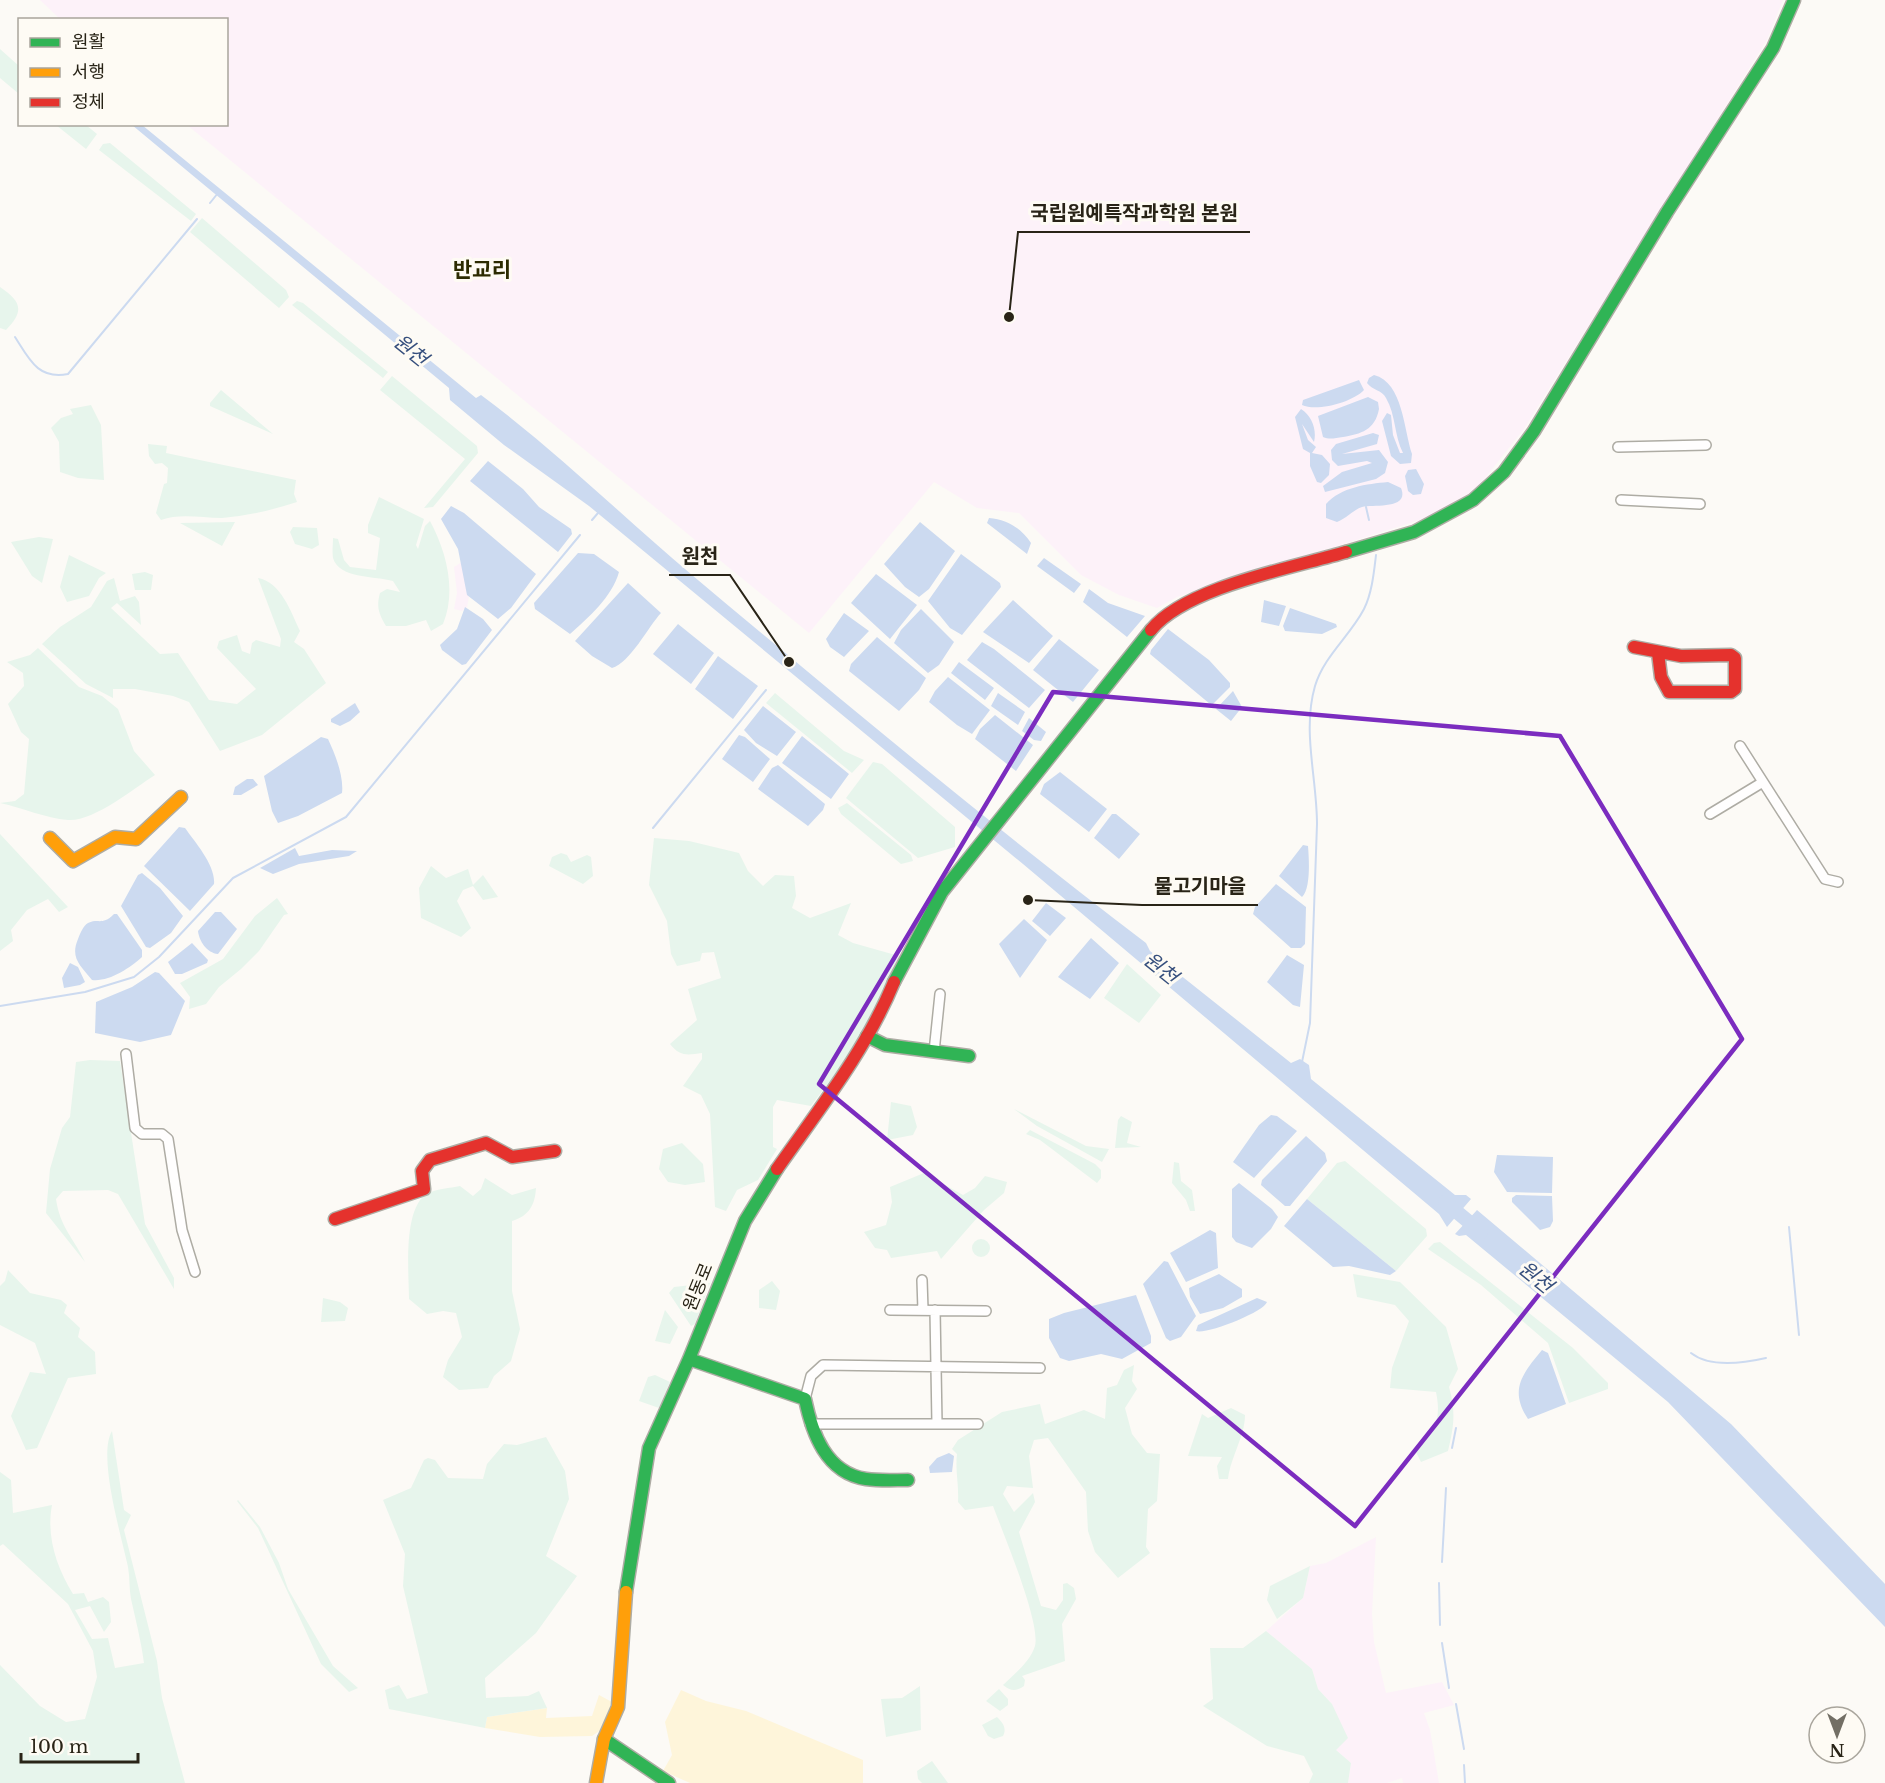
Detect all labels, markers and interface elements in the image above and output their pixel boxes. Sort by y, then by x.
legend [18,18,228,126]
text: 원활 [72,31,105,53]
text: 서행 [72,61,105,83]
text: 정체 [72,91,105,113]
callout: 국립원예특작과학원 본원 [1018,194,1250,232]
text: 국립원예특작과학원 본원 [1030,201,1238,225]
district label: 반교리 [453,257,511,283]
water label: 원천 [389,329,435,373]
callout: 원천 [669,537,730,575]
text: 원천 [682,544,718,568]
callout: 물고기마을 [1142,867,1258,905]
text: 물고기마을 [1154,874,1246,898]
water label: 원천 [1139,947,1185,991]
water label: 원천 [1514,1256,1560,1300]
street label: 원동로 [678,1260,718,1314]
north arrow [1807,1705,1867,1765]
scale bar [21,1726,138,1764]
text: 100 m [30,1736,88,1758]
text: N [1829,1740,1845,1760]

